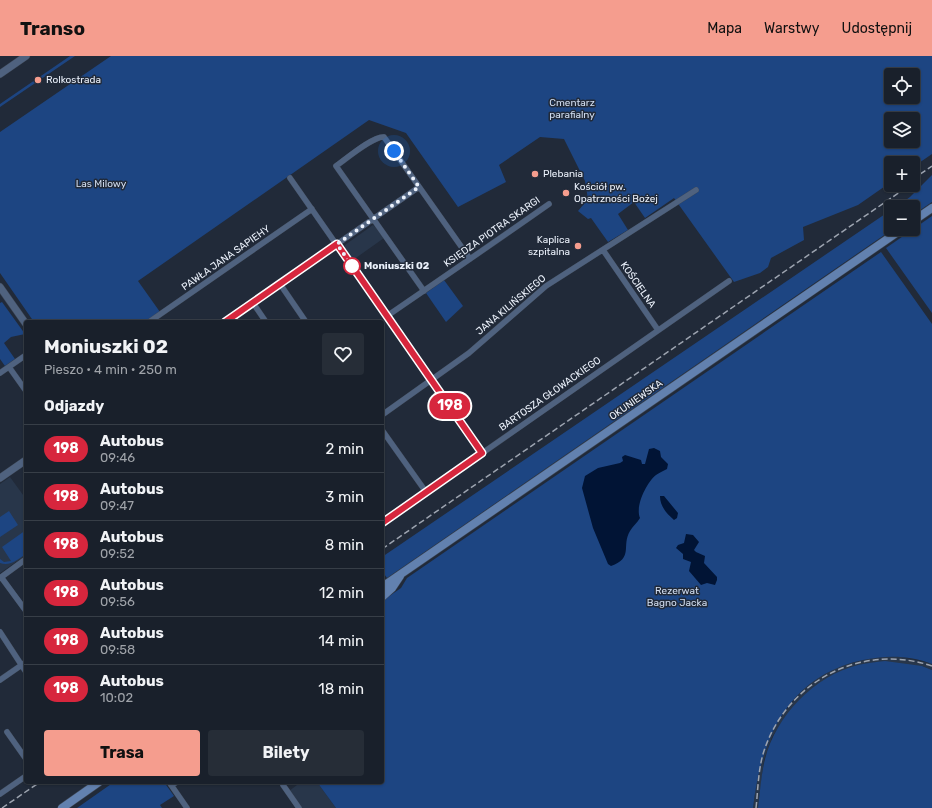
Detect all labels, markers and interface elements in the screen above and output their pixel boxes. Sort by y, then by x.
text: Transo [20,17,85,40]
text: Mapa [707,20,742,37]
text: Warstwy [764,20,820,37]
text: Udostępnij [842,20,912,37]
map controls [884,68,920,236]
button: locate [884,68,920,104]
place label: Rolkostrada [46,74,101,86]
marker: Rolkostrada [33,75,43,85]
park label: Cmentarz parafialny [549,97,595,121]
button: layers [884,112,920,148]
your location [384,141,404,161]
button: + [884,156,920,192]
place label: Plebania [543,168,583,180]
marker: Plebania [530,169,540,179]
park label: Las Milowy [76,178,127,190]
place label: Kościół pw. Opatrzności Bożej [574,181,658,205]
marker: Kościół pw. Opatrzności Bożej [561,188,571,198]
street label: KSIĘDZA PIOTRA SKARGI [442,194,542,270]
button: − [884,200,920,236]
street label: PAWŁA JANA SAPIEHY [179,223,273,293]
place label: Kaplica szpitalna [528,234,570,258]
marker: Kaplica szpitalna [573,241,583,251]
marker: Moniuszki 02 [343,257,361,275]
place label: Moniuszki 02 [364,260,430,272]
street label: KOŚCIELNA [618,260,658,311]
street label: JANA KILIŃSKIEGO [474,272,548,338]
button: heart [322,333,364,375]
text: Moniuszki 02 [44,335,168,358]
street label: BARTOSZA GŁOWACKIEGO [497,354,603,434]
text: Pieszo · 4 min · 250 m [44,362,177,377]
street label: OKUNIEWSKA [607,377,665,423]
line badge: 198 [427,393,473,419]
text: Odjazdy [44,397,104,415]
text: 198 [437,397,463,414]
text: Autobus [100,432,164,450]
text: 198 [53,440,79,457]
text: 2 min [325,440,364,458]
text: 09:46 [100,450,135,465]
text: Autobus [100,480,164,498]
text: 198 [53,488,79,505]
text: 3 min [325,488,364,506]
text: 09:47 [100,498,134,513]
text: Autobus [100,528,164,546]
text: 198 [53,536,79,553]
text: 8 min [325,536,364,554]
text: 09:52 [100,546,135,561]
text: Autobus [100,576,164,594]
text: 198 [53,584,79,601]
text: 12 min [319,584,364,602]
park label: Rezerwat Bagno Jacka [647,585,707,609]
text: 09:56 [100,594,135,609]
text: Autobus [100,624,164,642]
text: 198 [53,632,79,649]
text: 14 min [319,632,364,650]
text: 09:58 [100,642,135,657]
text: Autobus [100,672,164,690]
text: 198 [53,680,79,697]
text: 18 min [318,680,364,698]
text: 10:02 [100,690,133,705]
button: Trasa [44,730,200,776]
button: Bilety [208,730,364,776]

